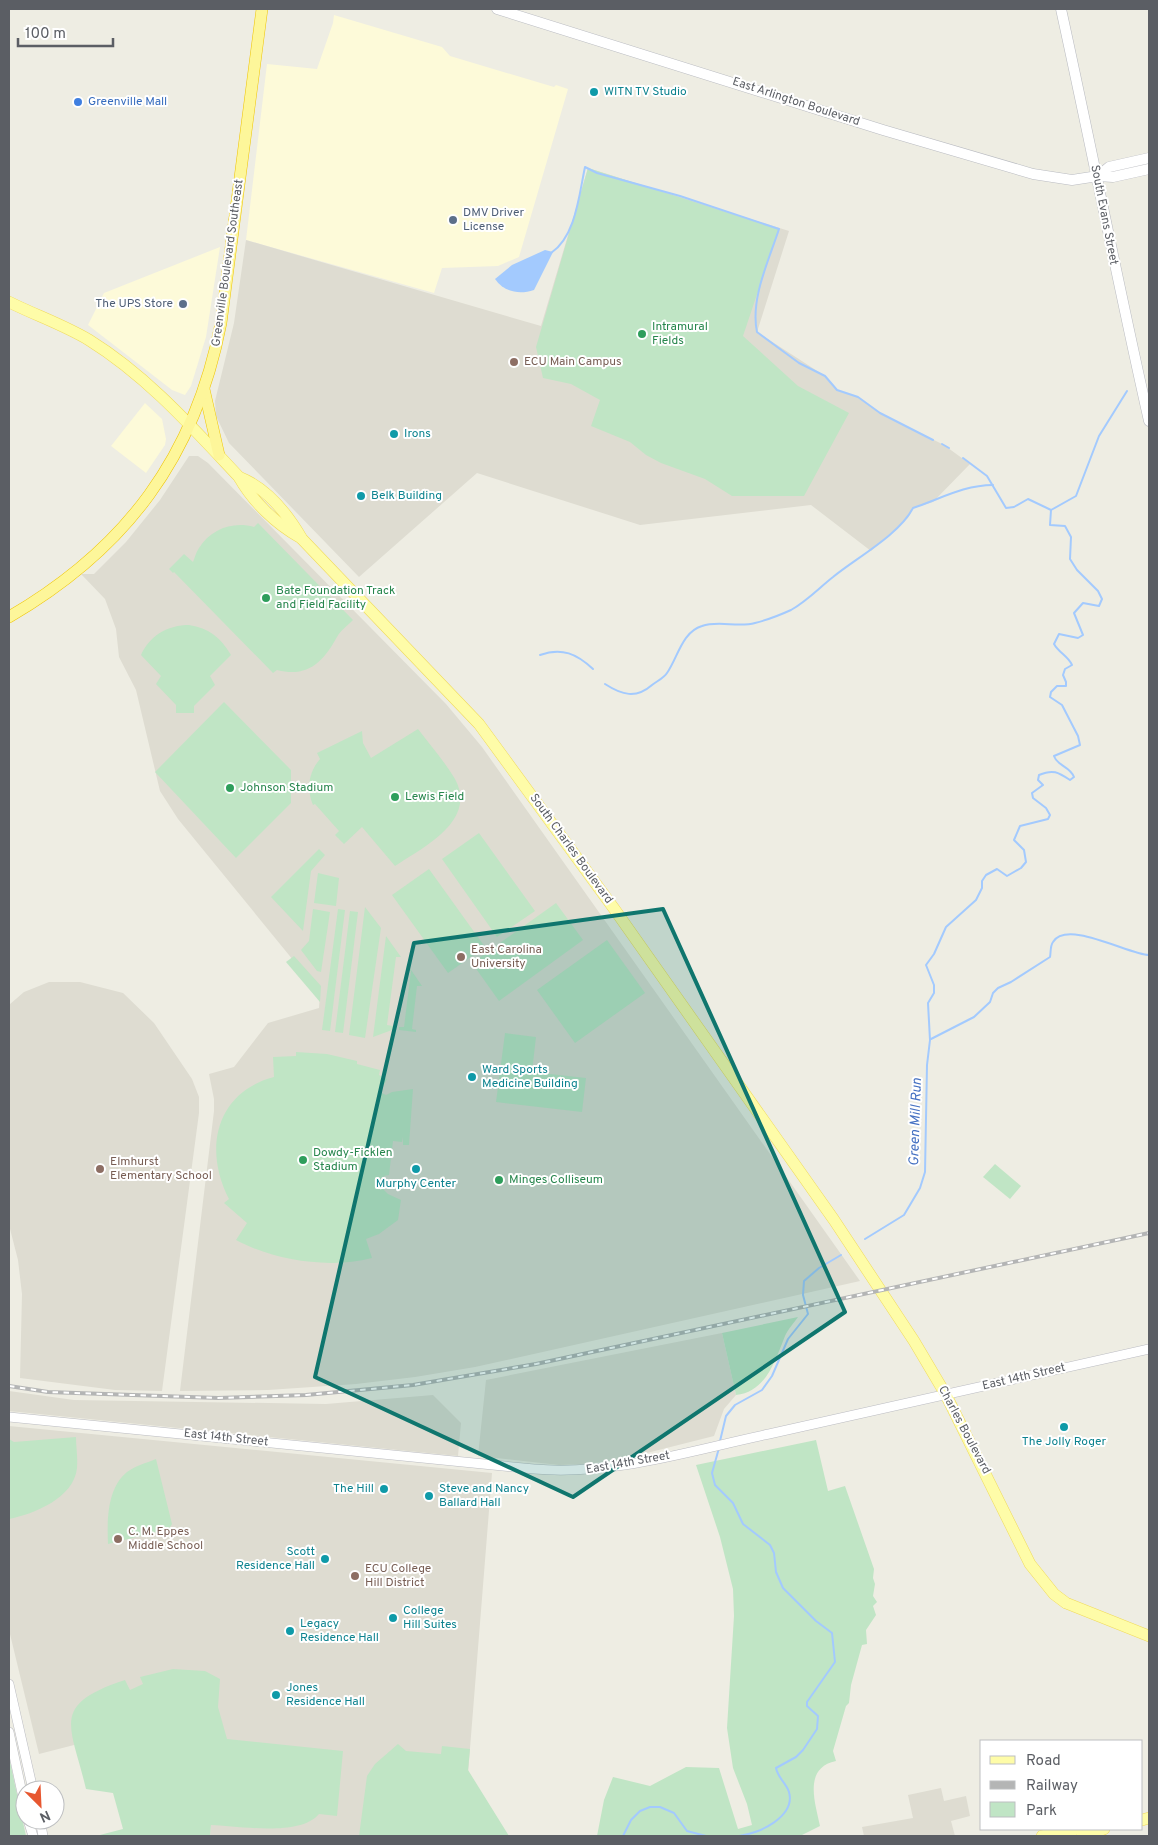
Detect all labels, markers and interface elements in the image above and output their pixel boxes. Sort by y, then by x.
scale bar [18,15,112,47]
text: 100 m [25,25,66,44]
street label: East Arlington Boulevard [730,74,862,130]
place label: WITN TV Studio [604,84,687,100]
marker: WITN TV Studio [588,86,600,98]
place label: Greenville Mall [88,94,167,110]
marker: Greenville Mall [72,96,84,108]
street label: South Evans Street [1086,164,1122,266]
street label: Greenville Boulevard Southeast [208,178,248,348]
place label: DMV Driver License [463,205,524,235]
marker: DMV Driver License [447,214,459,226]
place label: The UPS Store [95,296,173,312]
marker: The UPS Store [177,298,189,310]
place label: Intramural Fields [652,319,708,349]
marker: Intramural Fields [636,328,648,340]
place label: ECU Main Campus [524,354,622,370]
marker: ECU Main Campus [508,356,520,368]
place label: Irons [404,426,431,442]
marker: Irons [388,428,400,440]
place label: Belk Building [371,488,442,504]
marker: Belk Building [355,490,367,502]
place label: Bate Foundation Track and Field Facility [276,583,395,613]
marker: Bate Foundation Track and Field Facility [260,592,272,604]
place label: Johnson Stadium [240,780,333,796]
marker: Johnson Stadium [224,782,236,794]
place label: Lewis Field [405,789,464,805]
marker: Lewis Field [389,791,401,803]
street label: South Charles Boulevard [526,791,616,907]
place label: East Carolina University [471,942,542,972]
marker: East Carolina University [455,951,467,963]
place label: Ward Sports Medicine Building [482,1062,578,1092]
marker: Ward Sports Medicine Building [466,1071,478,1083]
water label: Green Mill Run [906,1077,926,1166]
place label: Dowdy-Ficklen Stadium [313,1145,393,1175]
place label: Elmhurst Elementary School [110,1154,212,1184]
marker: Dowdy-Ficklen Stadium [297,1154,309,1166]
marker: Elmhurst Elementary School [94,1163,106,1175]
marker: Murphy Center [410,1163,422,1175]
place label: Minges Colliseum [509,1172,603,1188]
marker: Minges Colliseum [493,1174,505,1186]
place label: Murphy Center [376,1176,457,1192]
street label: East 14th Street [981,1360,1067,1394]
street label: Charles Boulevard [934,1383,994,1477]
marker: The Jolly Roger [1058,1421,1070,1433]
street label: East 14th Street [183,1426,269,1450]
place label: The Jolly Roger [1022,1434,1107,1450]
street label: East 14th Street [585,1448,671,1478]
place label: The Hill [333,1481,374,1497]
place label: Steve and Nancy Ballard Hall [439,1481,529,1511]
marker: The Hill [378,1483,390,1495]
marker: Steve and Nancy Ballard Hall [423,1490,435,1502]
place label: C. M. Eppes Middle School [128,1524,203,1554]
marker: C. M. Eppes Middle School [112,1533,124,1545]
place label: Scott Residence Hall [236,1544,315,1574]
marker: Scott Residence Hall [319,1553,331,1565]
place label: ECU College Hill District [365,1561,431,1591]
marker: ECU College Hill District [349,1570,361,1582]
place label: College Hill Suites [403,1603,457,1633]
marker: College Hill Suites [387,1612,399,1624]
place label: Legacy Residence Hall [300,1616,379,1646]
marker: Legacy Residence Hall [284,1625,296,1637]
place label: Jones Residence Hall [286,1680,365,1710]
marker: Jones Residence Hall [270,1689,282,1701]
legend [980,1740,1143,1830]
text: Road [1026,1752,1061,1771]
text: Railway [1026,1777,1078,1796]
north arrow [15,1780,65,1830]
text: Park [1026,1802,1057,1821]
text: N [37,1806,53,1825]

